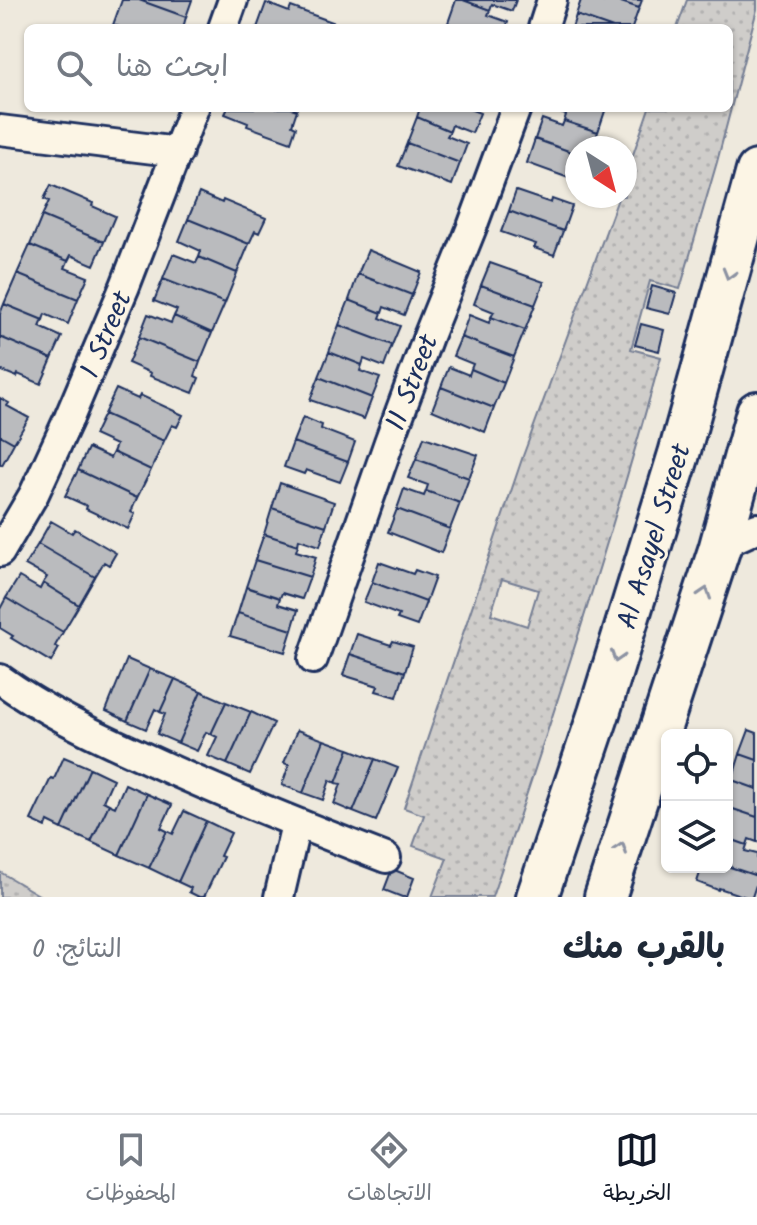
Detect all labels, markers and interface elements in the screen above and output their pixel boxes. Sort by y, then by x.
search box [24,24,733,112]
text: ابحث هنا [116,44,228,92]
icon: search [52,46,96,90]
north arrow [565,136,637,208]
one-way arrow [722,266,738,280]
street label: 1 Street [69,283,146,386]
street label: 11 Street [374,327,453,438]
street label: Al Asayel Street [606,437,705,635]
one-way arrow [696,586,712,600]
one-way arrow [610,650,626,664]
map controls [661,729,733,873]
button: locate [661,729,733,801]
button: layers [661,801,733,873]
one-way arrow [612,842,628,856]
text: بالقرب منك [563,922,725,976]
text: النتائج: 0 [32,929,122,971]
tab: المحفوظات [85,1128,176,1212]
tab: الاتجاهات [347,1128,432,1212]
tab: الخريطة [603,1128,672,1212]

